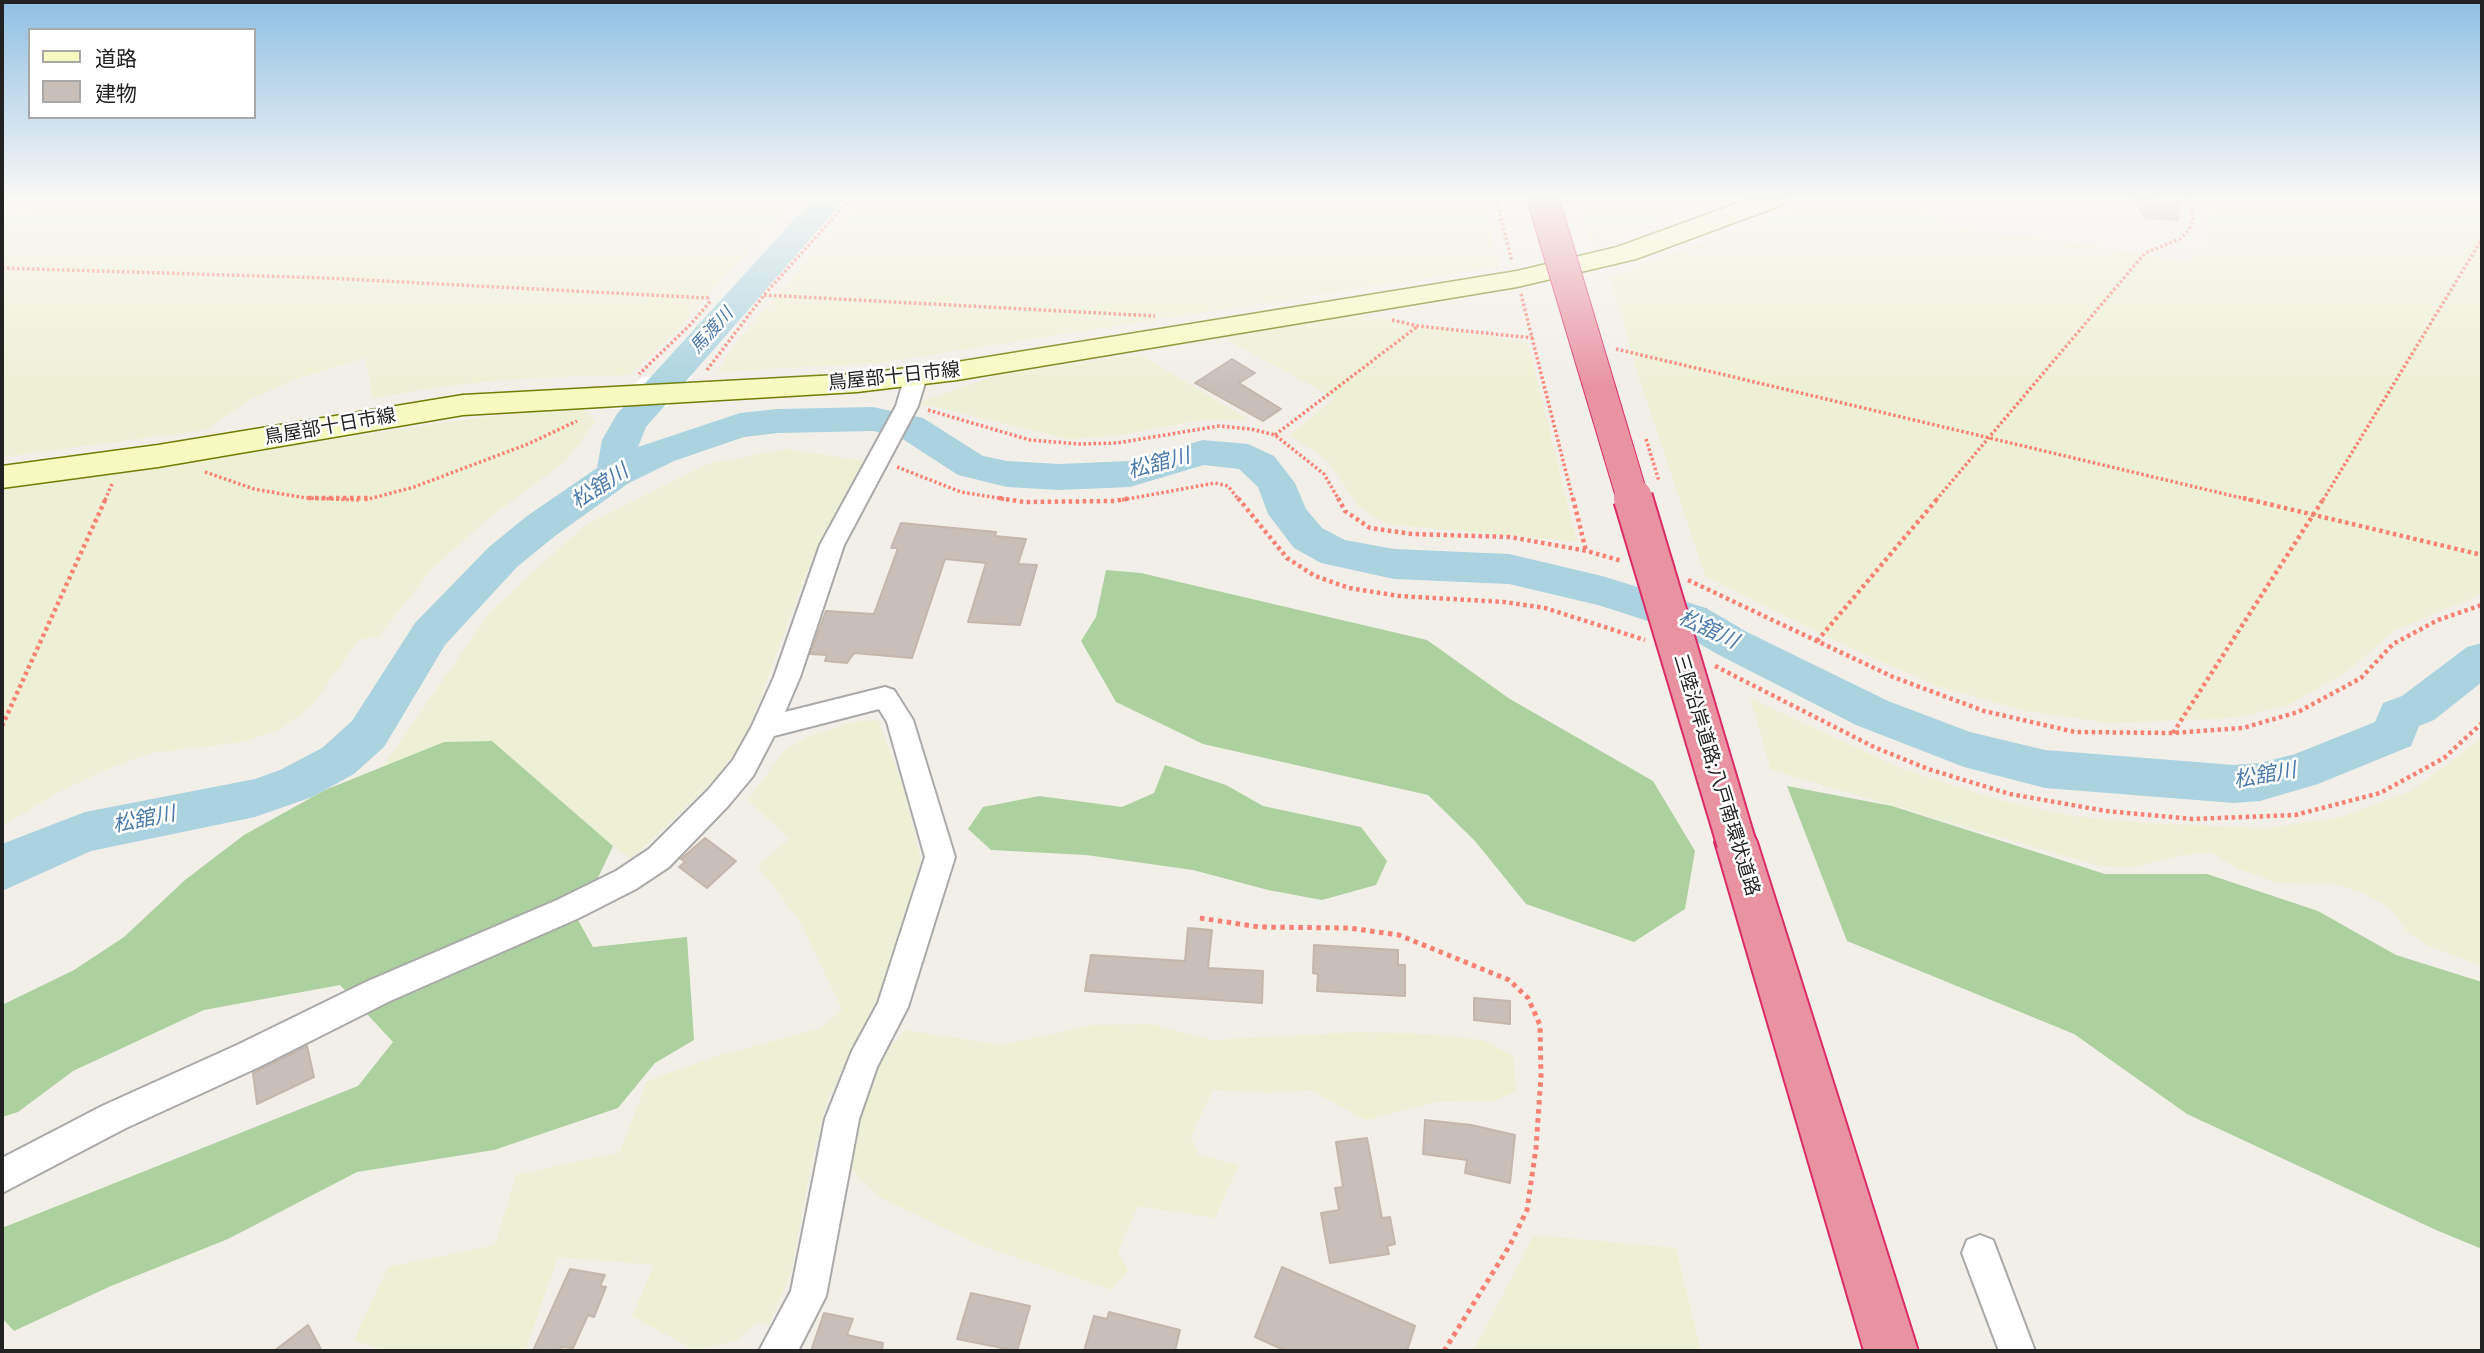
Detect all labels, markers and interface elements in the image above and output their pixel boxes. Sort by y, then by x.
legend [28,28,256,119]
text: 道路 [95,46,137,72]
text: 建物 [95,81,137,107]
water label: 馬渡川 [686,304,738,358]
street label: 鳥屋部十日市線 [827,359,961,395]
street label: 鳥屋部十日市線 [263,404,397,450]
water label: 松舘川 [1125,444,1193,484]
water label: 松舘川 [567,459,633,515]
water label: 松舘川 [1674,605,1742,655]
street label: 三陸沿岸道路;八戸南環状道路 [1668,651,1764,899]
water label: 松舘川 [2232,758,2298,794]
water label: 松舘川 [111,802,177,838]

